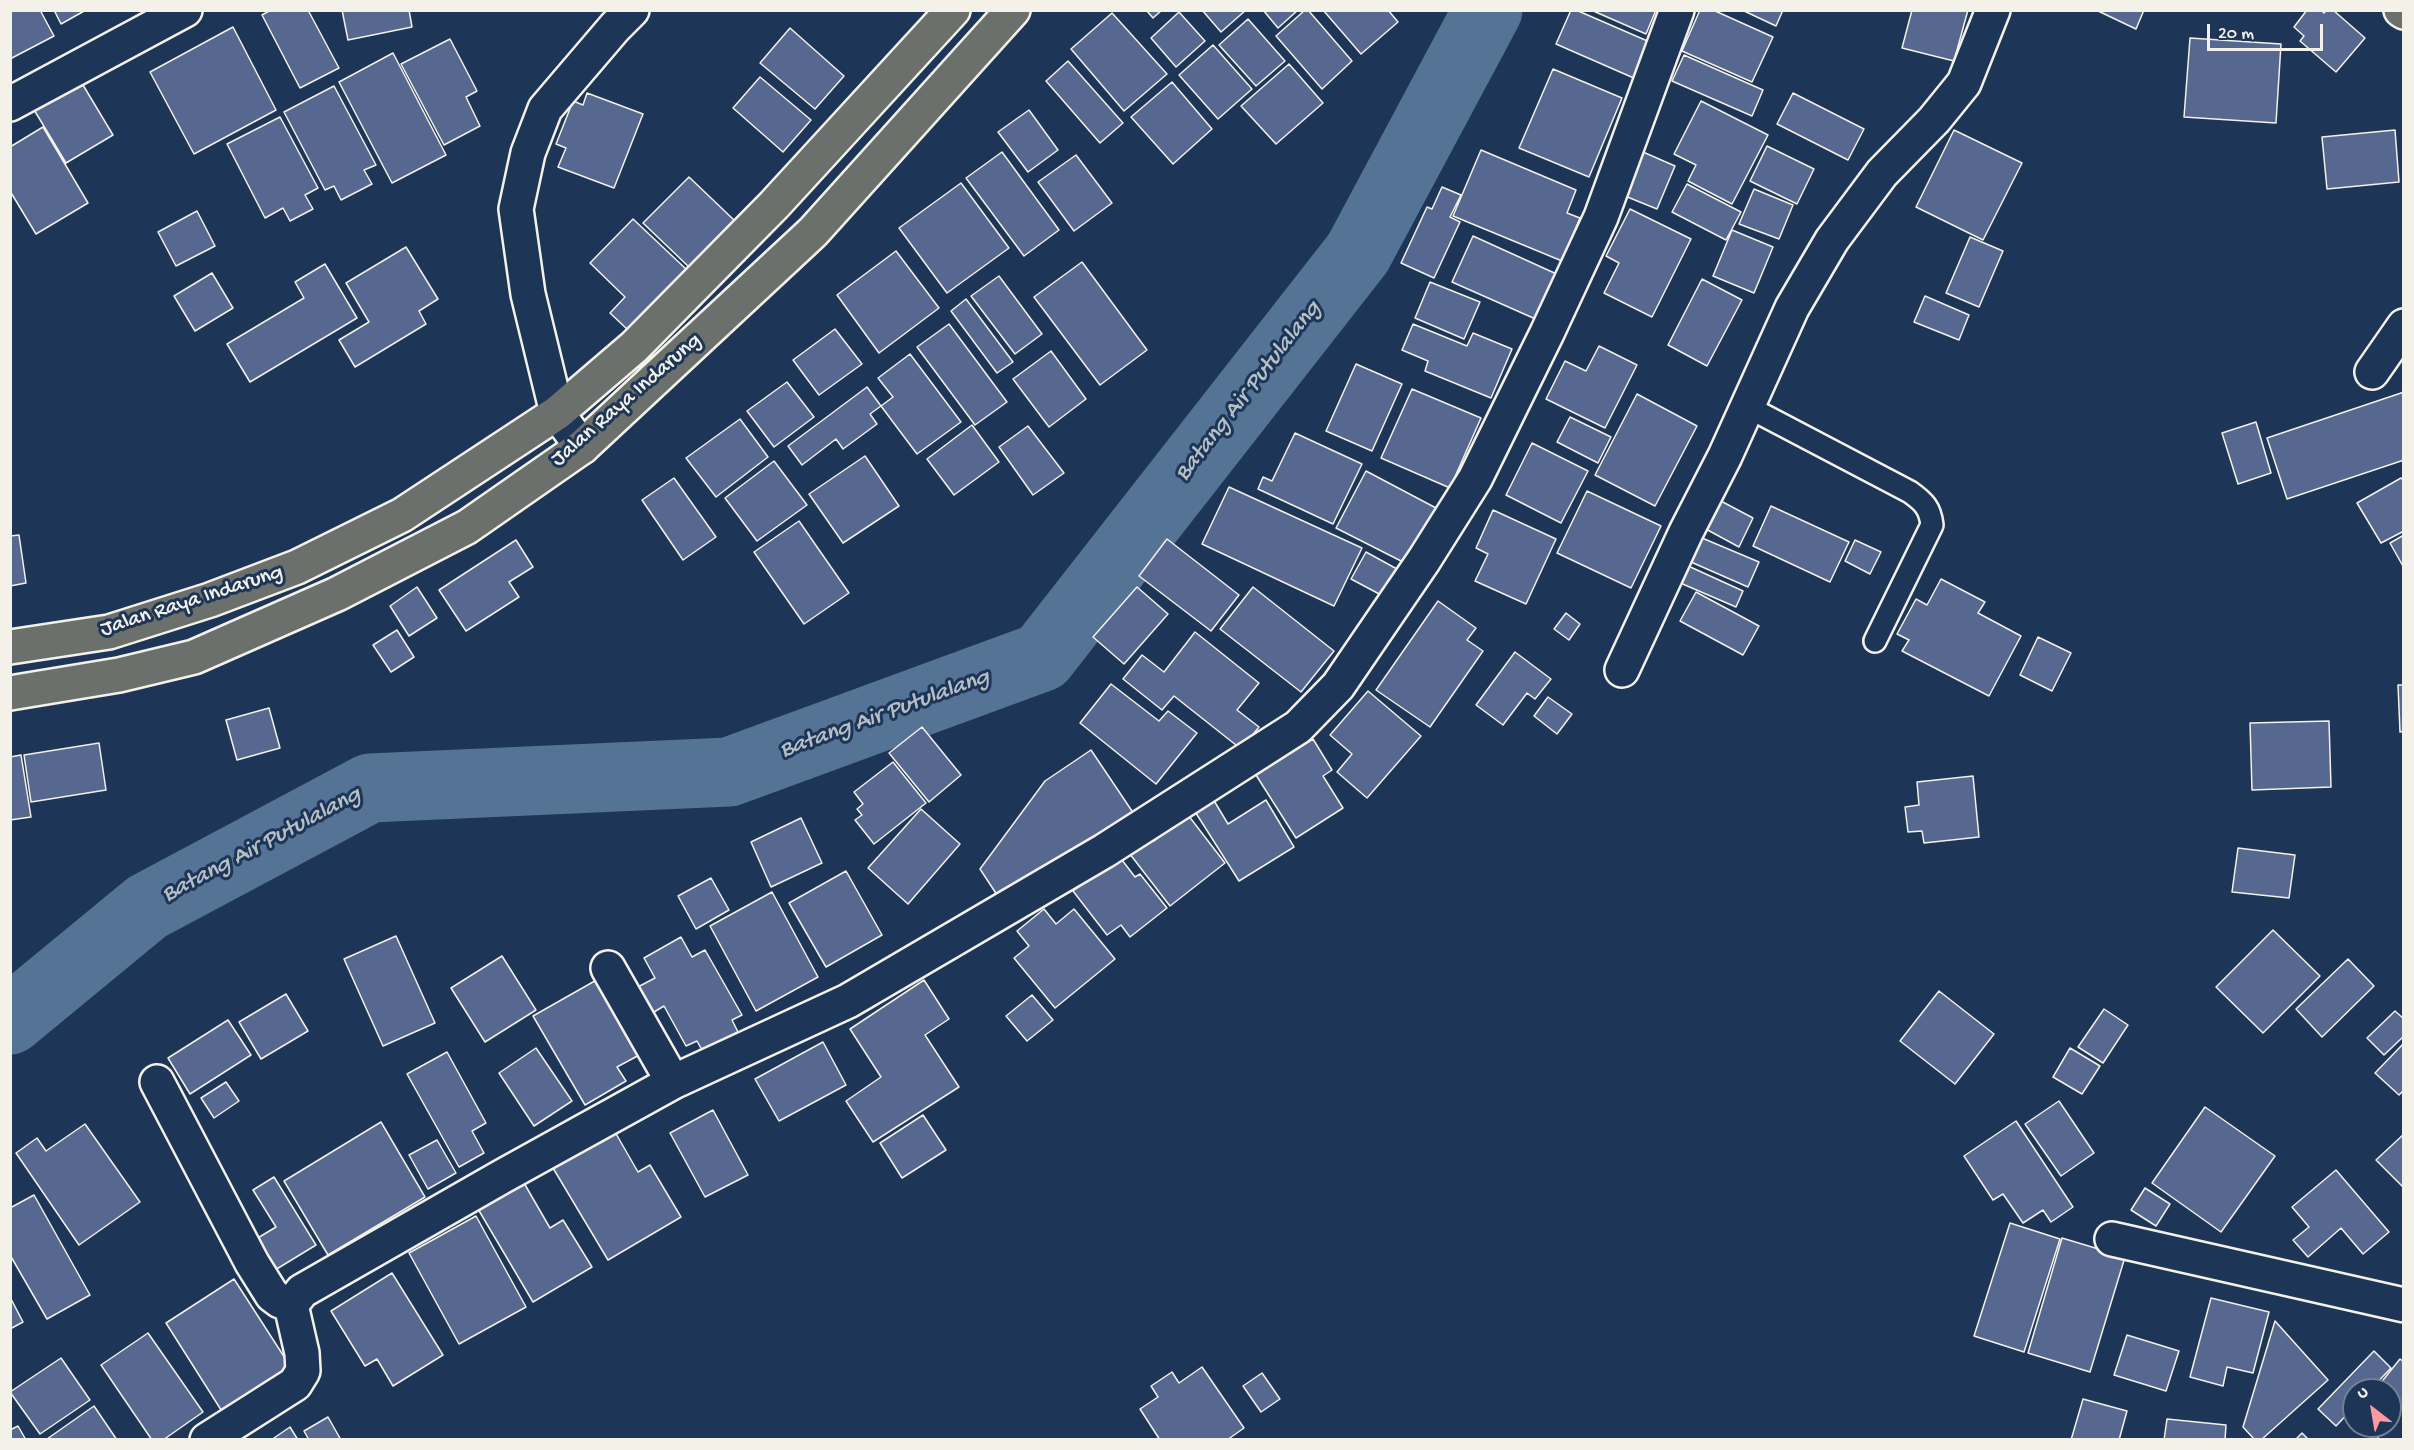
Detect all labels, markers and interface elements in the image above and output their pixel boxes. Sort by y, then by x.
scale bar [2210,12,2326,50]
text: 20 m [2218,24,2254,45]
water label: Batang Air Putulalang [1170,296,1328,488]
street label: Jalan Raya Indarung [546,329,708,473]
street label: Jalan Raya Indarung [97,560,287,644]
water label: Batang Air Putulalang [776,664,994,766]
water label: Batang Air Putulalang [158,781,366,911]
north arrow [2342,1378,2402,1438]
text: U [2355,1383,2372,1404]

